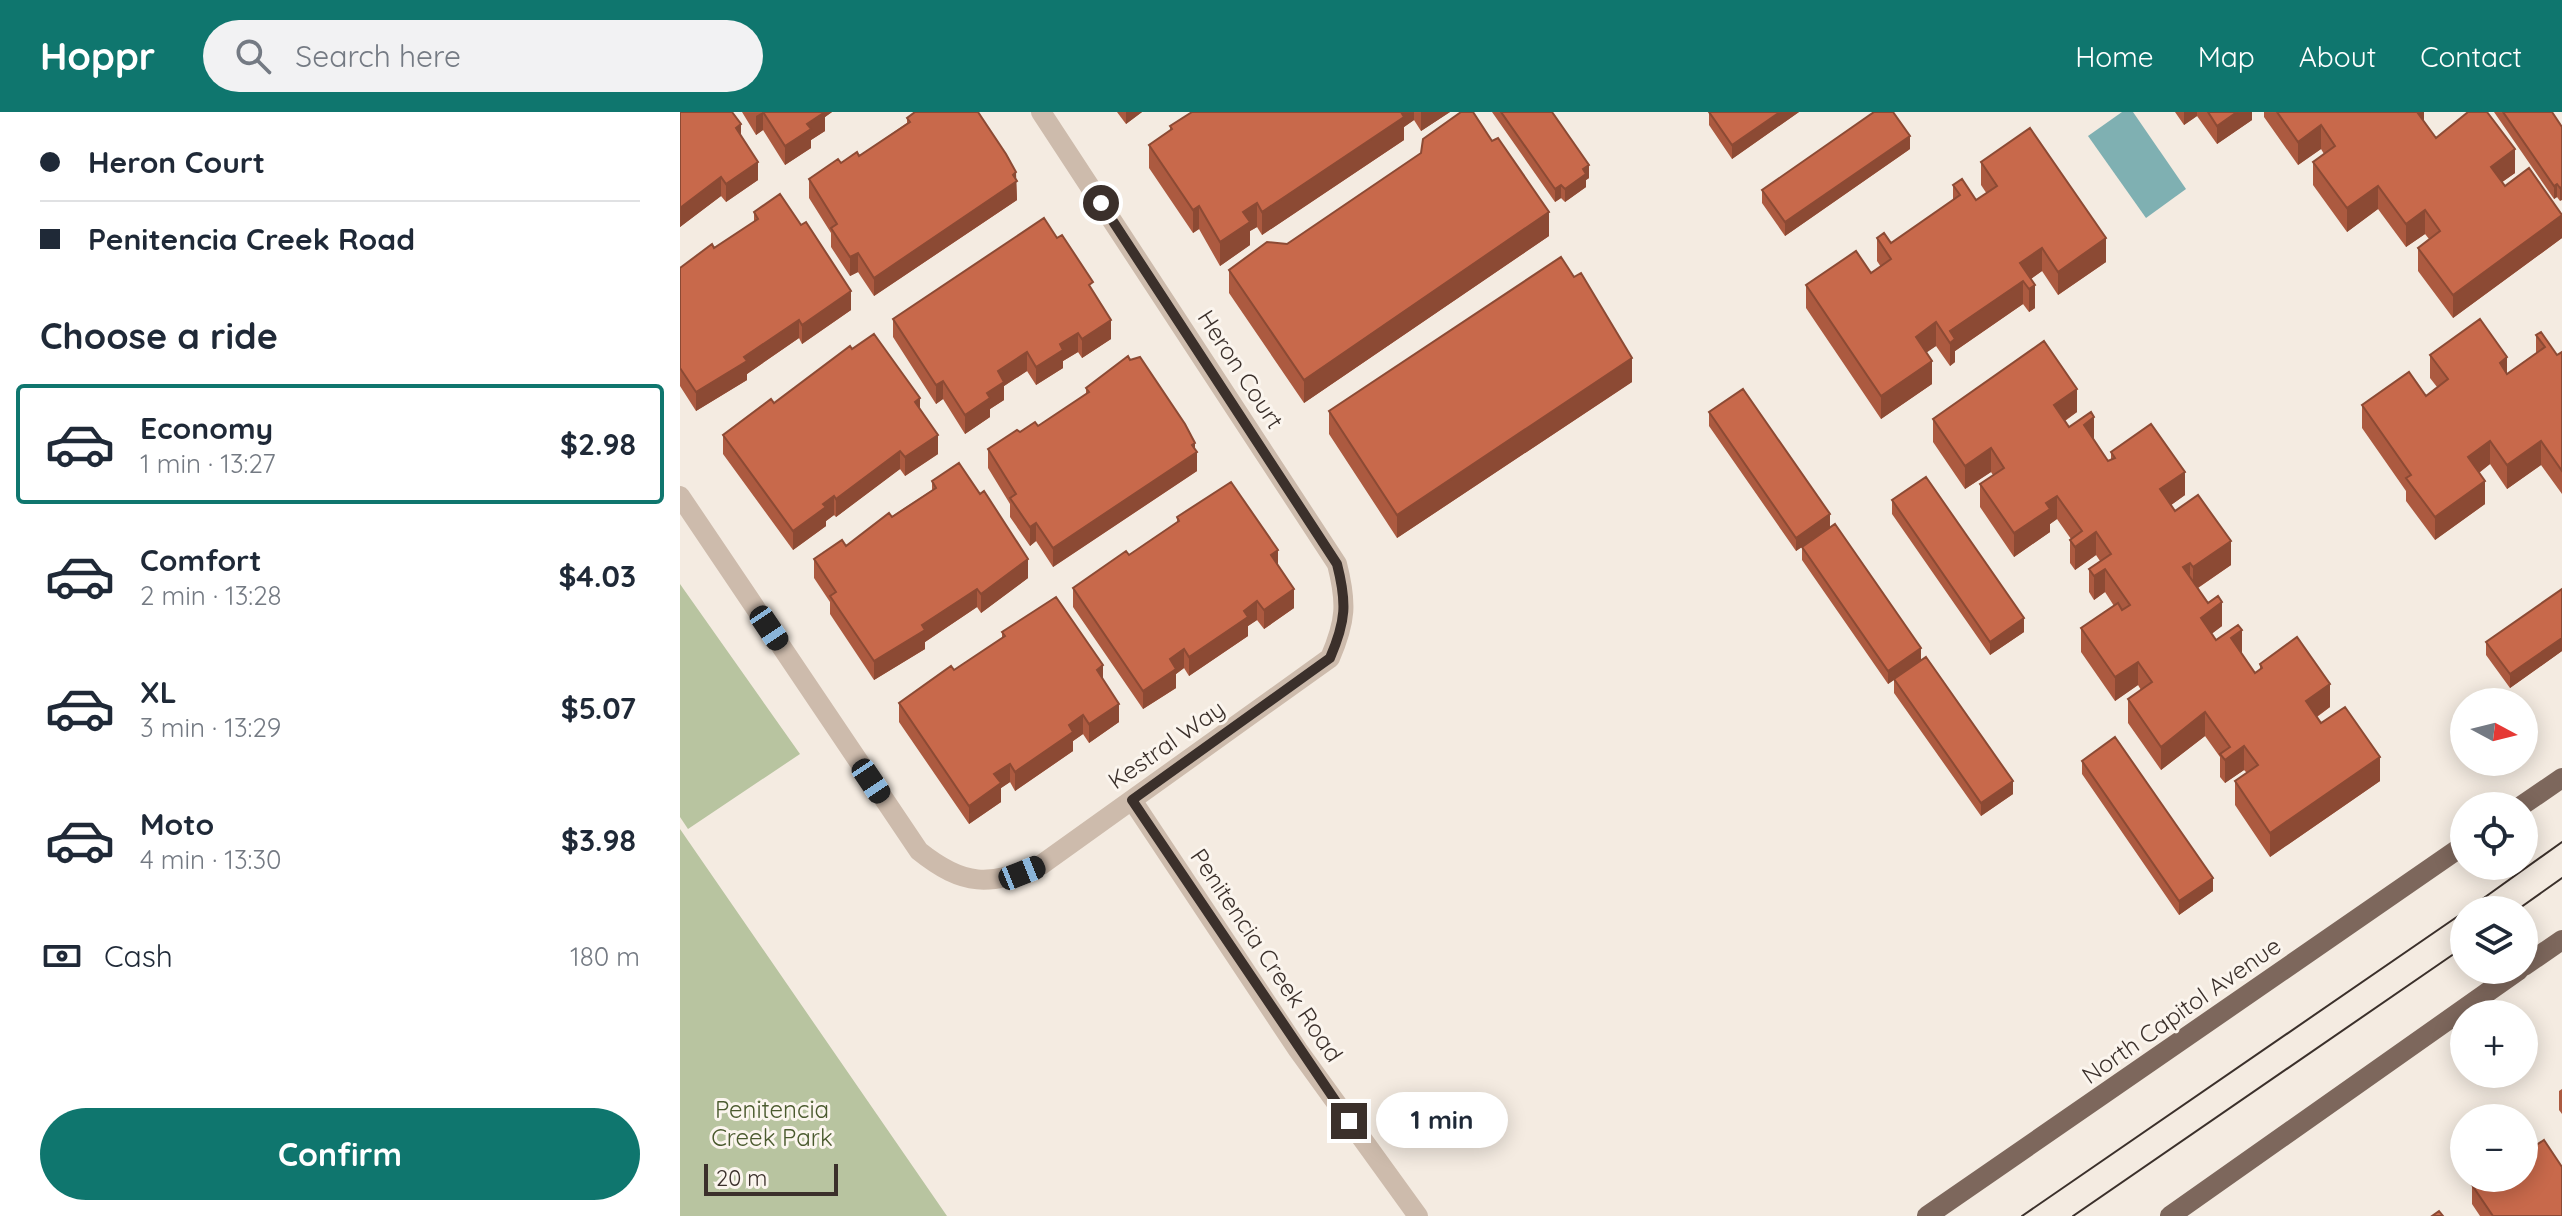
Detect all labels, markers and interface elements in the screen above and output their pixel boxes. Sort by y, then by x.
search box [203,20,763,92]
text: Hoppr [40,32,155,80]
icon: search [231,34,275,78]
text: Search here [295,37,461,75]
text: Home [2075,39,2154,74]
text: Map [2198,39,2255,74]
text: About [2299,39,2376,74]
text: Contact [2420,39,2522,74]
text: Heron Court [88,143,265,181]
route start [1083,185,1119,221]
text: Penitencia Creek Road [88,220,415,258]
street label: Heron Court [1191,304,1291,434]
text: Choose a ride [40,313,278,358]
icon: car [44,408,116,480]
text: Economy [140,409,273,447]
text: $2.98 [560,425,636,463]
text: 1 min · 13:27 [140,447,276,480]
icon: car [44,540,116,612]
text: Comfort [140,541,261,579]
text: $4.03 [558,557,636,595]
text: 2 min · 13:28 [140,579,282,612]
car [746,601,792,655]
icon: car [44,672,116,744]
text: XL [140,673,177,711]
north arrow [2450,688,2538,776]
map controls [2450,688,2538,1192]
text: $5.07 [561,689,636,727]
street label: Kestral Way [1102,693,1230,795]
text: 3 min · 13:29 [140,711,281,744]
car [848,754,894,808]
button: locate [2450,792,2538,880]
icon: car [44,804,116,876]
text: Moto [140,805,214,843]
text: $3.98 [561,821,636,859]
street label: Penitencia Creek Road [1184,842,1350,1068]
text: 4 min · 13:30 [140,843,282,876]
car [995,853,1049,893]
button: layers [2450,896,2538,984]
street label: North Capitol Avenue [2076,930,2286,1090]
icon: cash [40,934,84,978]
text: Cash [104,937,173,975]
text: 180 m [570,940,640,973]
button: + [2450,1000,2538,1088]
callout: 1 min [1377,1093,1509,1149]
park label: Penitencia Creek Park [711,1094,833,1152]
route end [1331,1103,1367,1139]
text: 1 min [1411,1103,1474,1136]
button: − [2450,1104,2538,1192]
button: Confirm [40,1108,640,1200]
scale bar [704,1160,838,1196]
text: 20 m [716,1164,767,1192]

